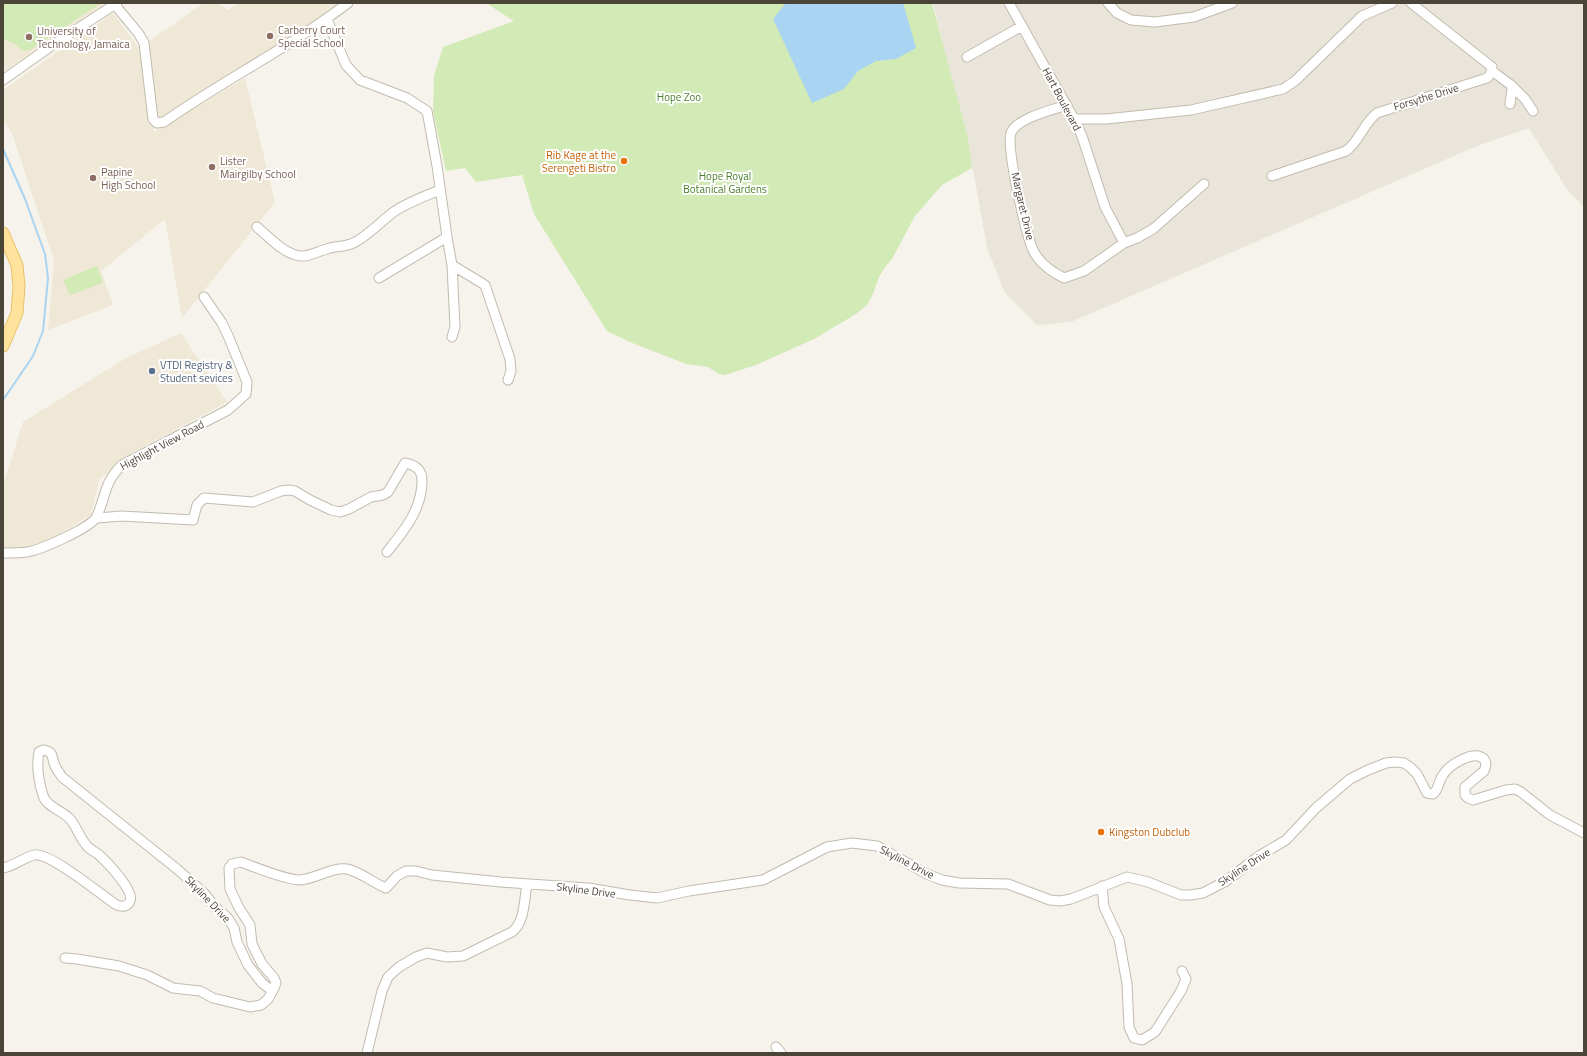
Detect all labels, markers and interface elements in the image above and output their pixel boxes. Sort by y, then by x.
place label: Carberry Court Special School [278,22,345,51]
place label: University of Technology, Jamaica [37,23,130,52]
marker: Carberry Court Special School [265,31,275,41]
marker: University of Technology, Jamaica [24,32,34,42]
street label: Hart Boulevard [1039,64,1085,134]
street label: Forsythe Drive [1391,79,1461,114]
park label: Hope Zoo [657,89,701,105]
place label: Rib Kage at the Serengeti Bistro [542,147,616,176]
place label: Lister Mairgilby School [220,153,296,182]
marker: Rib Kage at the Serengeti Bistro [619,156,629,166]
marker: Lister Mairgilby School [207,162,217,172]
place label: Papine High School [101,164,156,193]
park label: Hope Royal Botanical Gardens [683,168,767,197]
street label: Margaret Drive [1007,170,1039,242]
marker: Papine High School [88,173,98,183]
place label: VTDI Registry & Student sevices [160,357,233,386]
marker: VTDI Registry & Student sevices [147,366,157,376]
street label: Highlight View Road [117,416,207,474]
place label: Kingston Dubclub [1109,824,1190,840]
marker: Kingston Dubclub [1096,827,1106,837]
street label: Skyline Drive [877,841,938,883]
street label: Skyline Drive [1215,844,1274,890]
street label: Skyline Drive [182,872,235,926]
street label: Skyline Drive [556,878,617,902]

